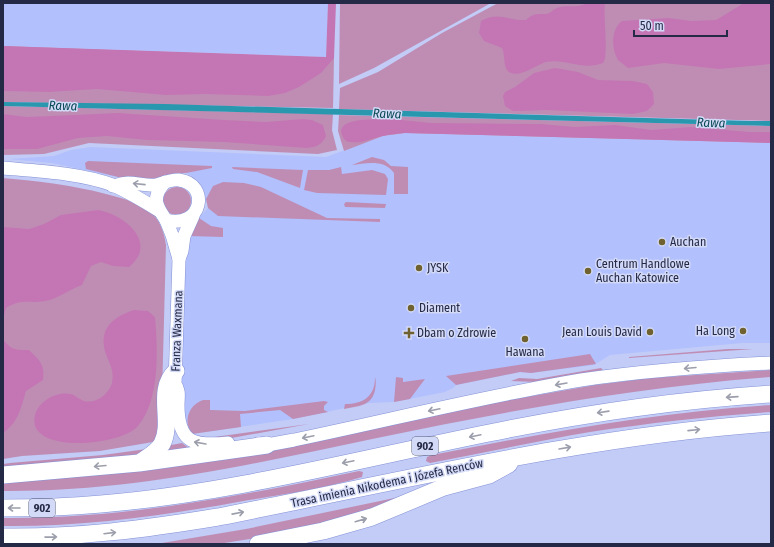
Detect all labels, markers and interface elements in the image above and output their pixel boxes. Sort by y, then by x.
scale bar [634,12,727,38]
text: 50 m [640,19,664,33]
water label: Rawa [48,98,78,113]
water label: Rawa [372,106,402,122]
water label: Rawa [696,115,726,131]
one-way arrow [133,181,146,188]
place label: Auchan [670,235,706,249]
marker: Auchan [657,237,667,247]
place label: Centrum Handlowe Auchan Katowice [596,257,690,285]
place label: JYSK [427,261,449,275]
marker: JYSK [414,263,424,273]
marker: Centrum Handlowe Auchan Katowice [583,266,593,276]
street label: Franza Waxmana [169,290,185,372]
place label: Diament [419,301,460,315]
marker: Diament [406,303,416,313]
place label: Ha Long [696,324,735,338]
place label: Jean Louis David [562,325,642,339]
place label: Dbam o Zdrowie [417,326,496,340]
marker: Ha Long [738,326,748,336]
marker: Jean Louis David [645,327,655,337]
marker: Dbam o Zdrowie [404,328,414,338]
marker: Hawana [520,334,530,344]
place label: Hawana [506,345,545,359]
one-way arrow [684,364,697,371]
one-way arrow [555,380,568,388]
one-way arrow [726,393,739,400]
one-way arrow [428,407,441,414]
one-way arrow [597,408,610,416]
one-way arrow [687,426,700,434]
one-way arrow [469,432,482,440]
one-way arrow [302,434,315,442]
road number: 902 [412,437,438,455]
one-way arrow [194,439,207,447]
one-way arrow [559,444,572,452]
street label: Trasa imienia Nikodema i Józefa Renców [290,456,484,510]
one-way arrow [342,458,355,466]
one-way arrow [94,462,107,469]
road number: 902 [29,499,55,517]
one-way arrow [8,504,21,512]
one-way arrow [231,509,244,517]
one-way arrow [354,516,367,524]
one-way arrow [103,529,116,537]
one-way arrow [44,533,57,541]

